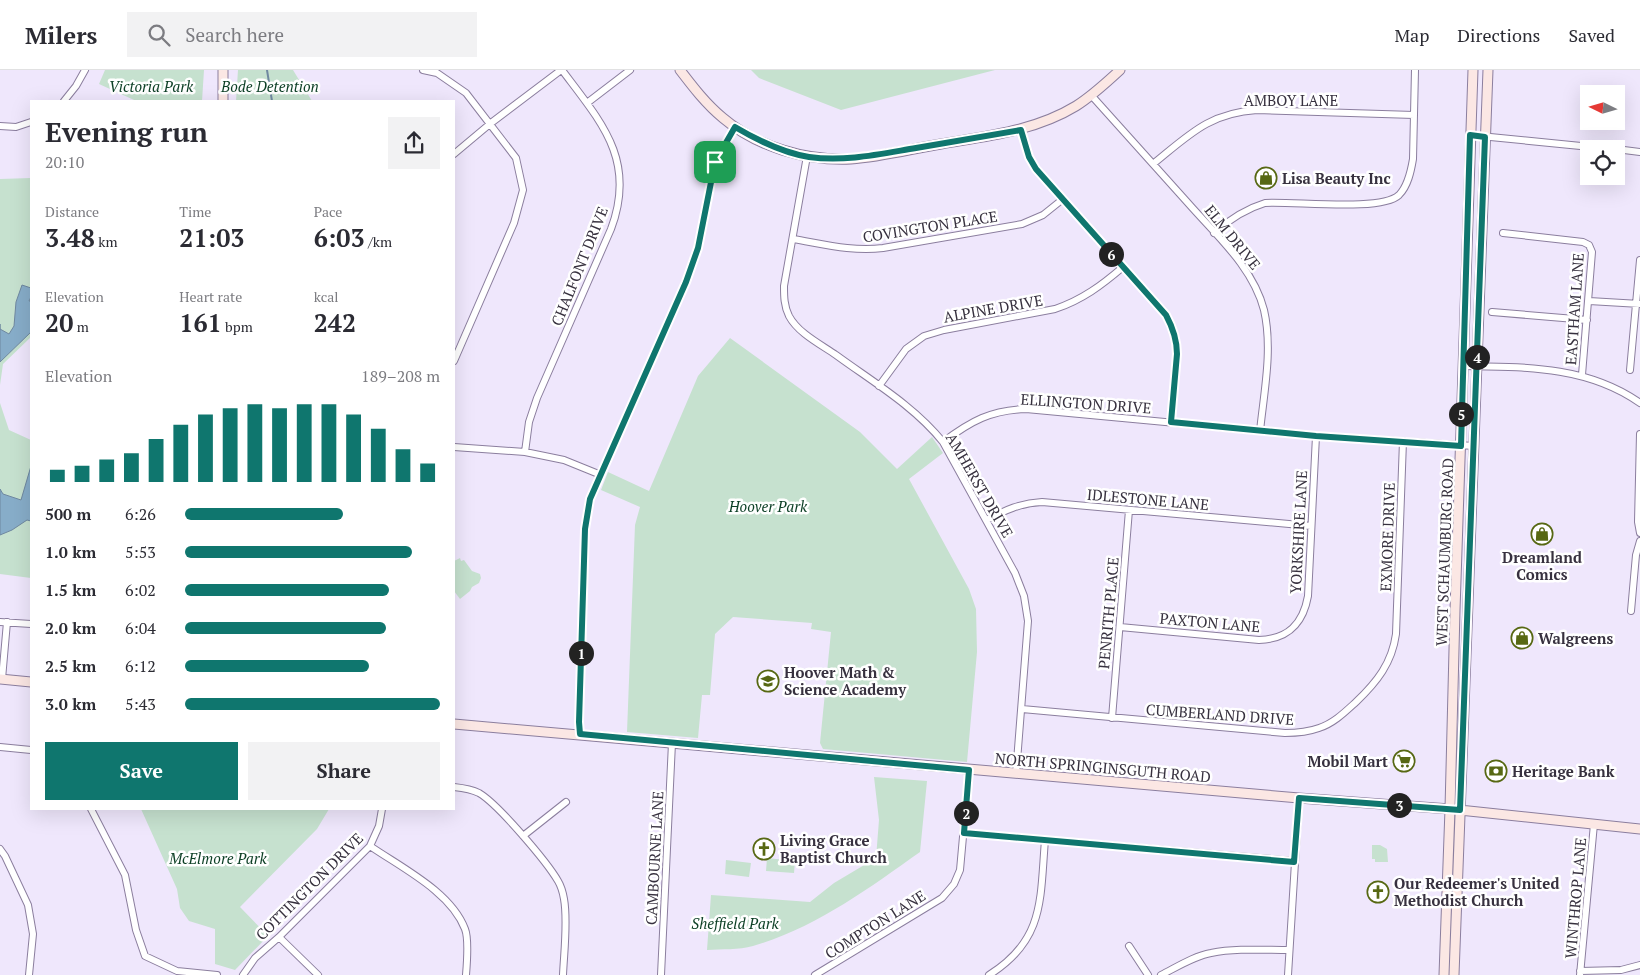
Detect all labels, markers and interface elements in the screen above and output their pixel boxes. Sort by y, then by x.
search box [127,12,477,57]
text: Milers [25,19,97,51]
icon: search [145,21,173,49]
text: Search here [185,22,284,47]
text: Map [1394,23,1429,47]
text: Directions [1457,23,1540,47]
text: Saved [1568,23,1615,47]
park label: Victoria Park [109,76,194,96]
park label: Bode Detention [220,76,319,96]
north arrow [1580,85,1625,130]
map controls [1580,85,1625,185]
street label: AMBOY LANE [1244,90,1338,110]
text: Evening run [45,113,208,150]
button: share [388,117,440,169]
button: locate [1580,140,1625,185]
pin [694,141,736,183]
icon: arrive [701,148,729,176]
text: 20:10 [45,151,84,173]
shop icon: Lisa Beauty Inc [1254,166,1278,190]
place label: Lisa Beauty Inc [1282,168,1391,188]
street label: ELM DRIVE [1201,200,1265,274]
text: Distance [45,202,99,221]
text: Time [179,202,211,221]
text: Pace [314,202,342,221]
street label: CHALFONT DRIVE [546,204,612,328]
street label: COVINGTON PLACE [861,205,999,247]
text: 3.48 [45,221,95,254]
text: 21:03 [179,221,244,254]
text: 6:03 [314,221,365,254]
text: km [95,232,118,251]
text: /km [365,232,392,251]
pin: 6 [1098,242,1124,266]
text: 6 [1108,245,1115,264]
street label: EASTHAM LANE [1560,252,1588,366]
text: Elevation [45,287,104,306]
text: Heart rate [179,287,242,306]
text: kcal [314,287,339,306]
street label: ALPINE DRIVE [942,289,1044,327]
text: 20 [45,306,73,339]
text: 161 [179,306,222,339]
text: 242 [314,306,356,339]
text: m [73,317,89,336]
text: bpm [222,317,253,336]
pin: 4 [1464,344,1490,370]
text: 4 [1474,348,1481,367]
text: Elevation [45,365,112,387]
text: 189–208 m [361,365,440,387]
street label: ELLINGTON DRIVE [1020,388,1152,418]
pin: 5 [1448,402,1474,426]
text: 5 [1458,405,1465,424]
street label: AMHERST DRIVE [942,429,1018,541]
street label: WEST SCHAUMBURG ROAD [1431,458,1457,646]
street label: YORKSHIRE LANE [1285,470,1311,594]
street label: EXMORE DRIVE [1375,482,1399,592]
street label: IDLESTONE LANE [1086,484,1210,514]
park label: Hoover Park [728,496,808,516]
text: 500 m [45,503,91,525]
text: 6:26 [125,503,156,525]
shop icon: Dreamland Comics [1530,522,1554,546]
text: 1.0 km [45,541,96,563]
text: 5:53 [125,541,156,563]
place label: Dreamland Comics [1502,547,1582,584]
street label: PENRITH PLACE [1093,556,1123,670]
text: 1.5 km [45,579,96,601]
text: 6:02 [125,579,156,601]
street label: PAXTON LANE [1159,608,1261,636]
text: 2.0 km [45,617,96,639]
text: 6:04 [125,617,156,639]
shop icon: Walgreens [1510,626,1534,650]
place label: Walgreens [1538,628,1613,648]
pin: 1 [568,640,594,666]
text: 1 [578,644,585,663]
text: 2.5 km [45,655,96,677]
text: 6:12 [125,655,156,677]
place label: Hoover Math & Science Academy [784,662,907,699]
school or university icon: Hoover Math & Science Academy [756,669,780,693]
text: 3.0 km [45,693,96,715]
text: 5:43 [125,693,156,715]
street label: CUMBERLAND DRIVE [1145,699,1295,729]
button: Save [45,742,238,800]
button: Share [248,742,440,800]
street label: NORTH SPRINGINSGUTH ROAD [994,748,1212,786]
supermarket icon: Mobil Mart [1392,749,1416,773]
place label: Mobil Mart [1308,751,1388,771]
bank icon: Heritage Bank [1484,759,1508,783]
place label: Heritage Bank [1512,761,1615,781]
street label: CAMBOURNE LANE [641,791,667,925]
pin: 3 [1386,792,1412,818]
text: 3 [1396,796,1403,815]
pin: 2 [954,800,978,826]
text: 2 [963,804,970,823]
street label: COTTINGTON DRIVE [251,828,367,944]
place label: Living Grace Baptist Church [780,830,887,867]
church icon: Living Grace Baptist Church [752,837,776,861]
street label: WINTHROP LANE [1560,837,1590,959]
park label: McElmore Park [168,848,268,868]
place label: Our Redeemer's United Methodist Church [1394,873,1559,910]
church icon: Our Redeemer's United Methodist Church [1366,880,1390,904]
street label: COMPTON LANE [821,885,929,963]
park label: Sheffield Park [691,913,780,933]

